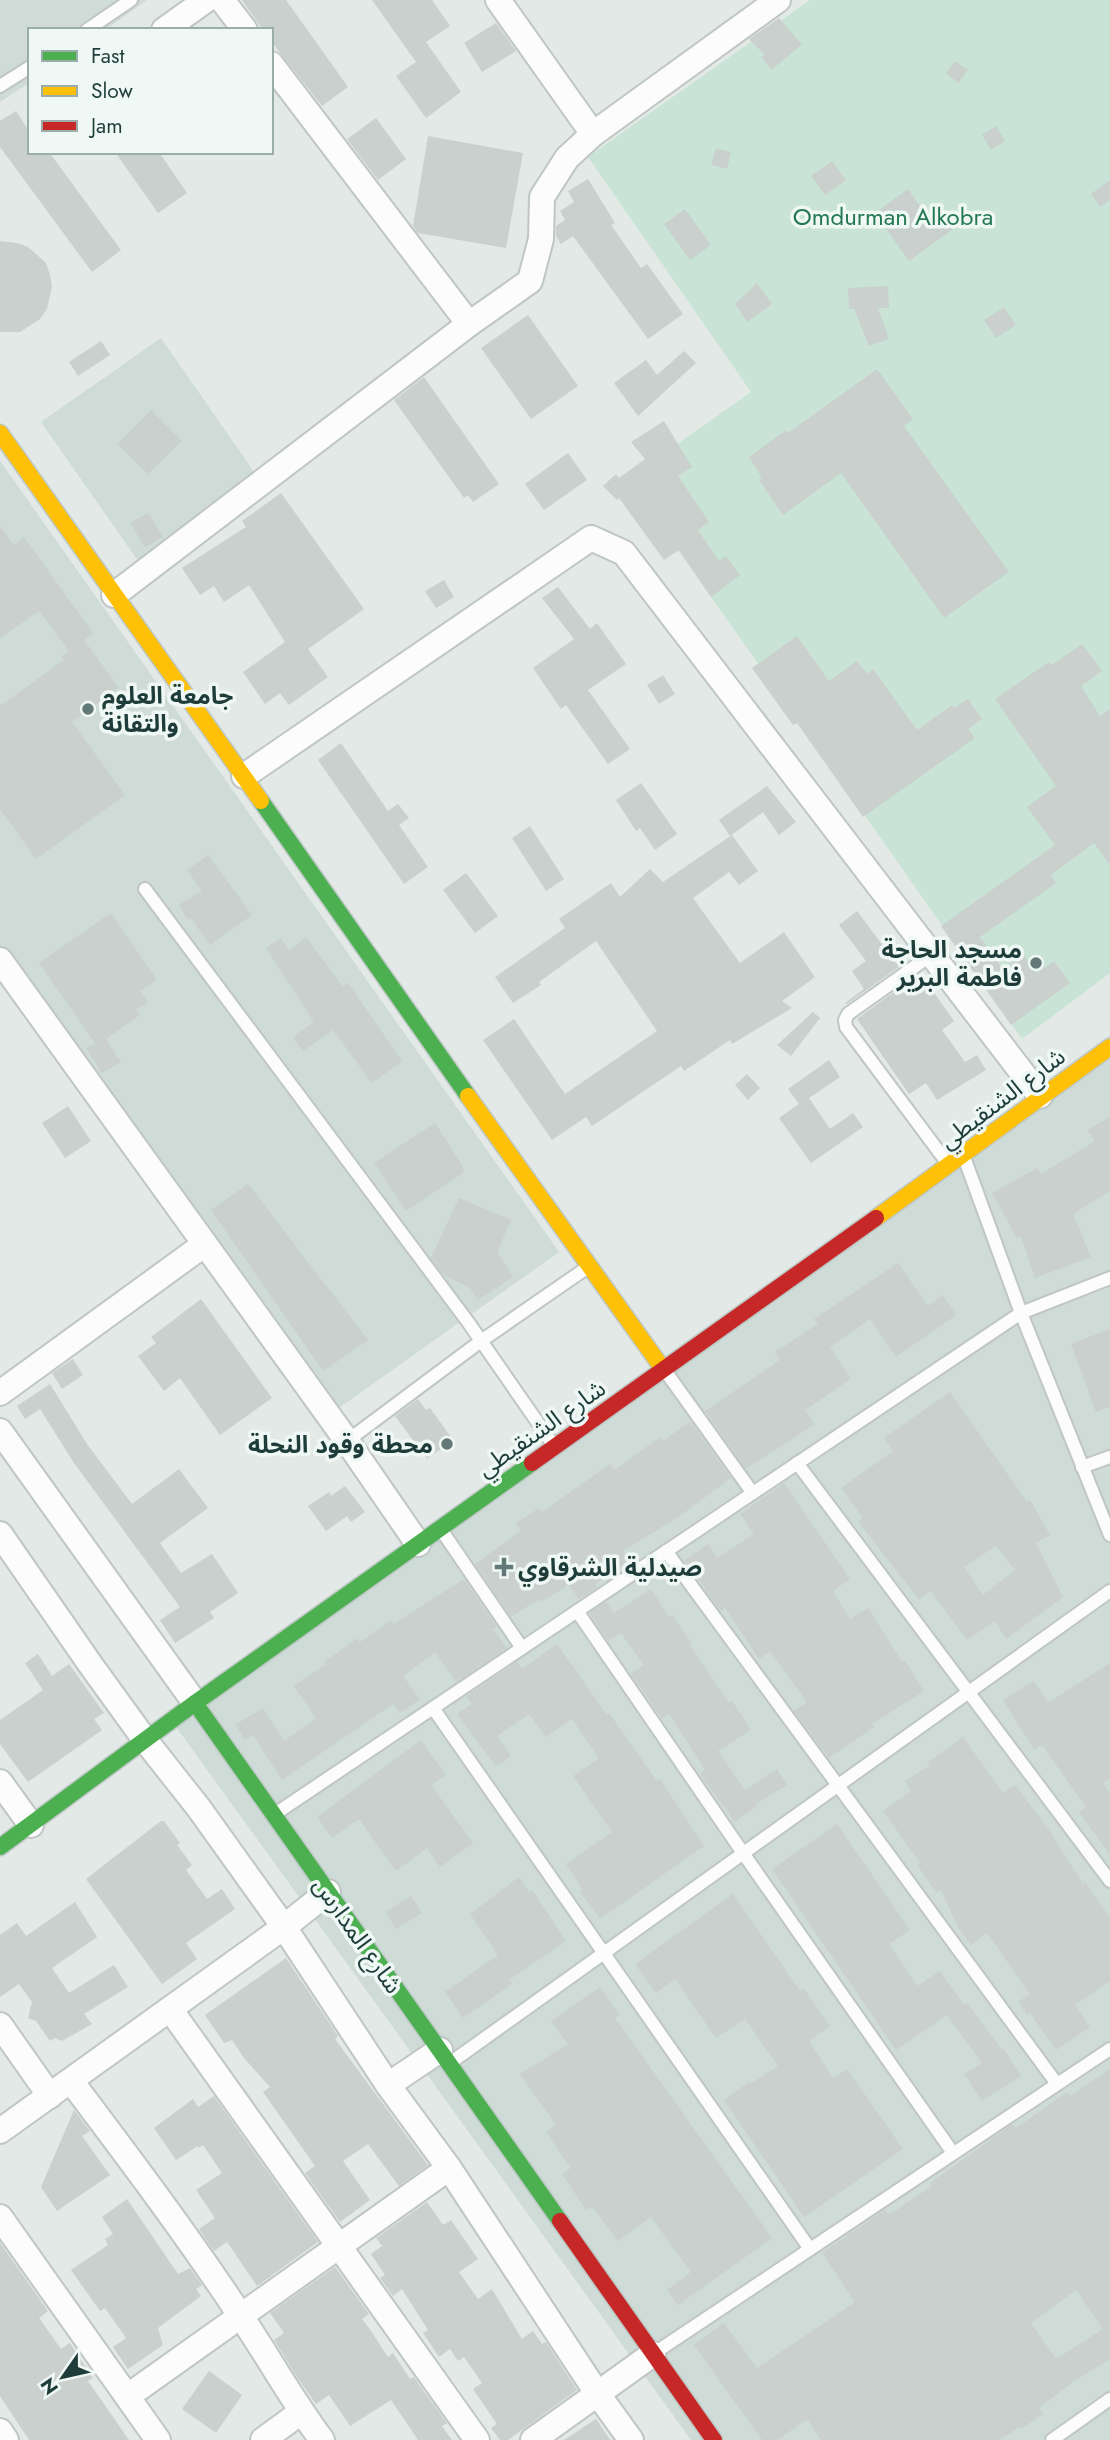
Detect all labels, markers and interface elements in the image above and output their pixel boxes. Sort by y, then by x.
legend [28,28,273,154]
text: Fast [91,41,124,71]
text: Slow [91,76,133,106]
text: Jam [88,111,123,141]
park label: Omdurman Alkobra [793,199,993,234]
place label: جامعة العلوم والتقانة [102,678,233,741]
marker: جامعة العلوم والتقانة [80,701,96,717]
place label: مسجد الحاجة فاطمة البرير [882,932,1022,995]
marker: مسجد الحاجة فاطمة البرير [1028,955,1044,971]
street label: شارع الشنقيطي [932,1039,1073,1158]
street label: شارع الشنقيطي [469,1371,613,1487]
place label: محطة وقود النحلة [248,1427,433,1462]
marker: محطة وقود النحلة [439,1436,455,1452]
place label: صيدلية الشرقاوي [518,1550,702,1587]
marker: صيدلية الشرقاوي [496,1559,512,1575]
street label: شارع المدارس [305,1870,411,2000]
north arrow [28,2342,98,2412]
text: N [34,2372,65,2400]

